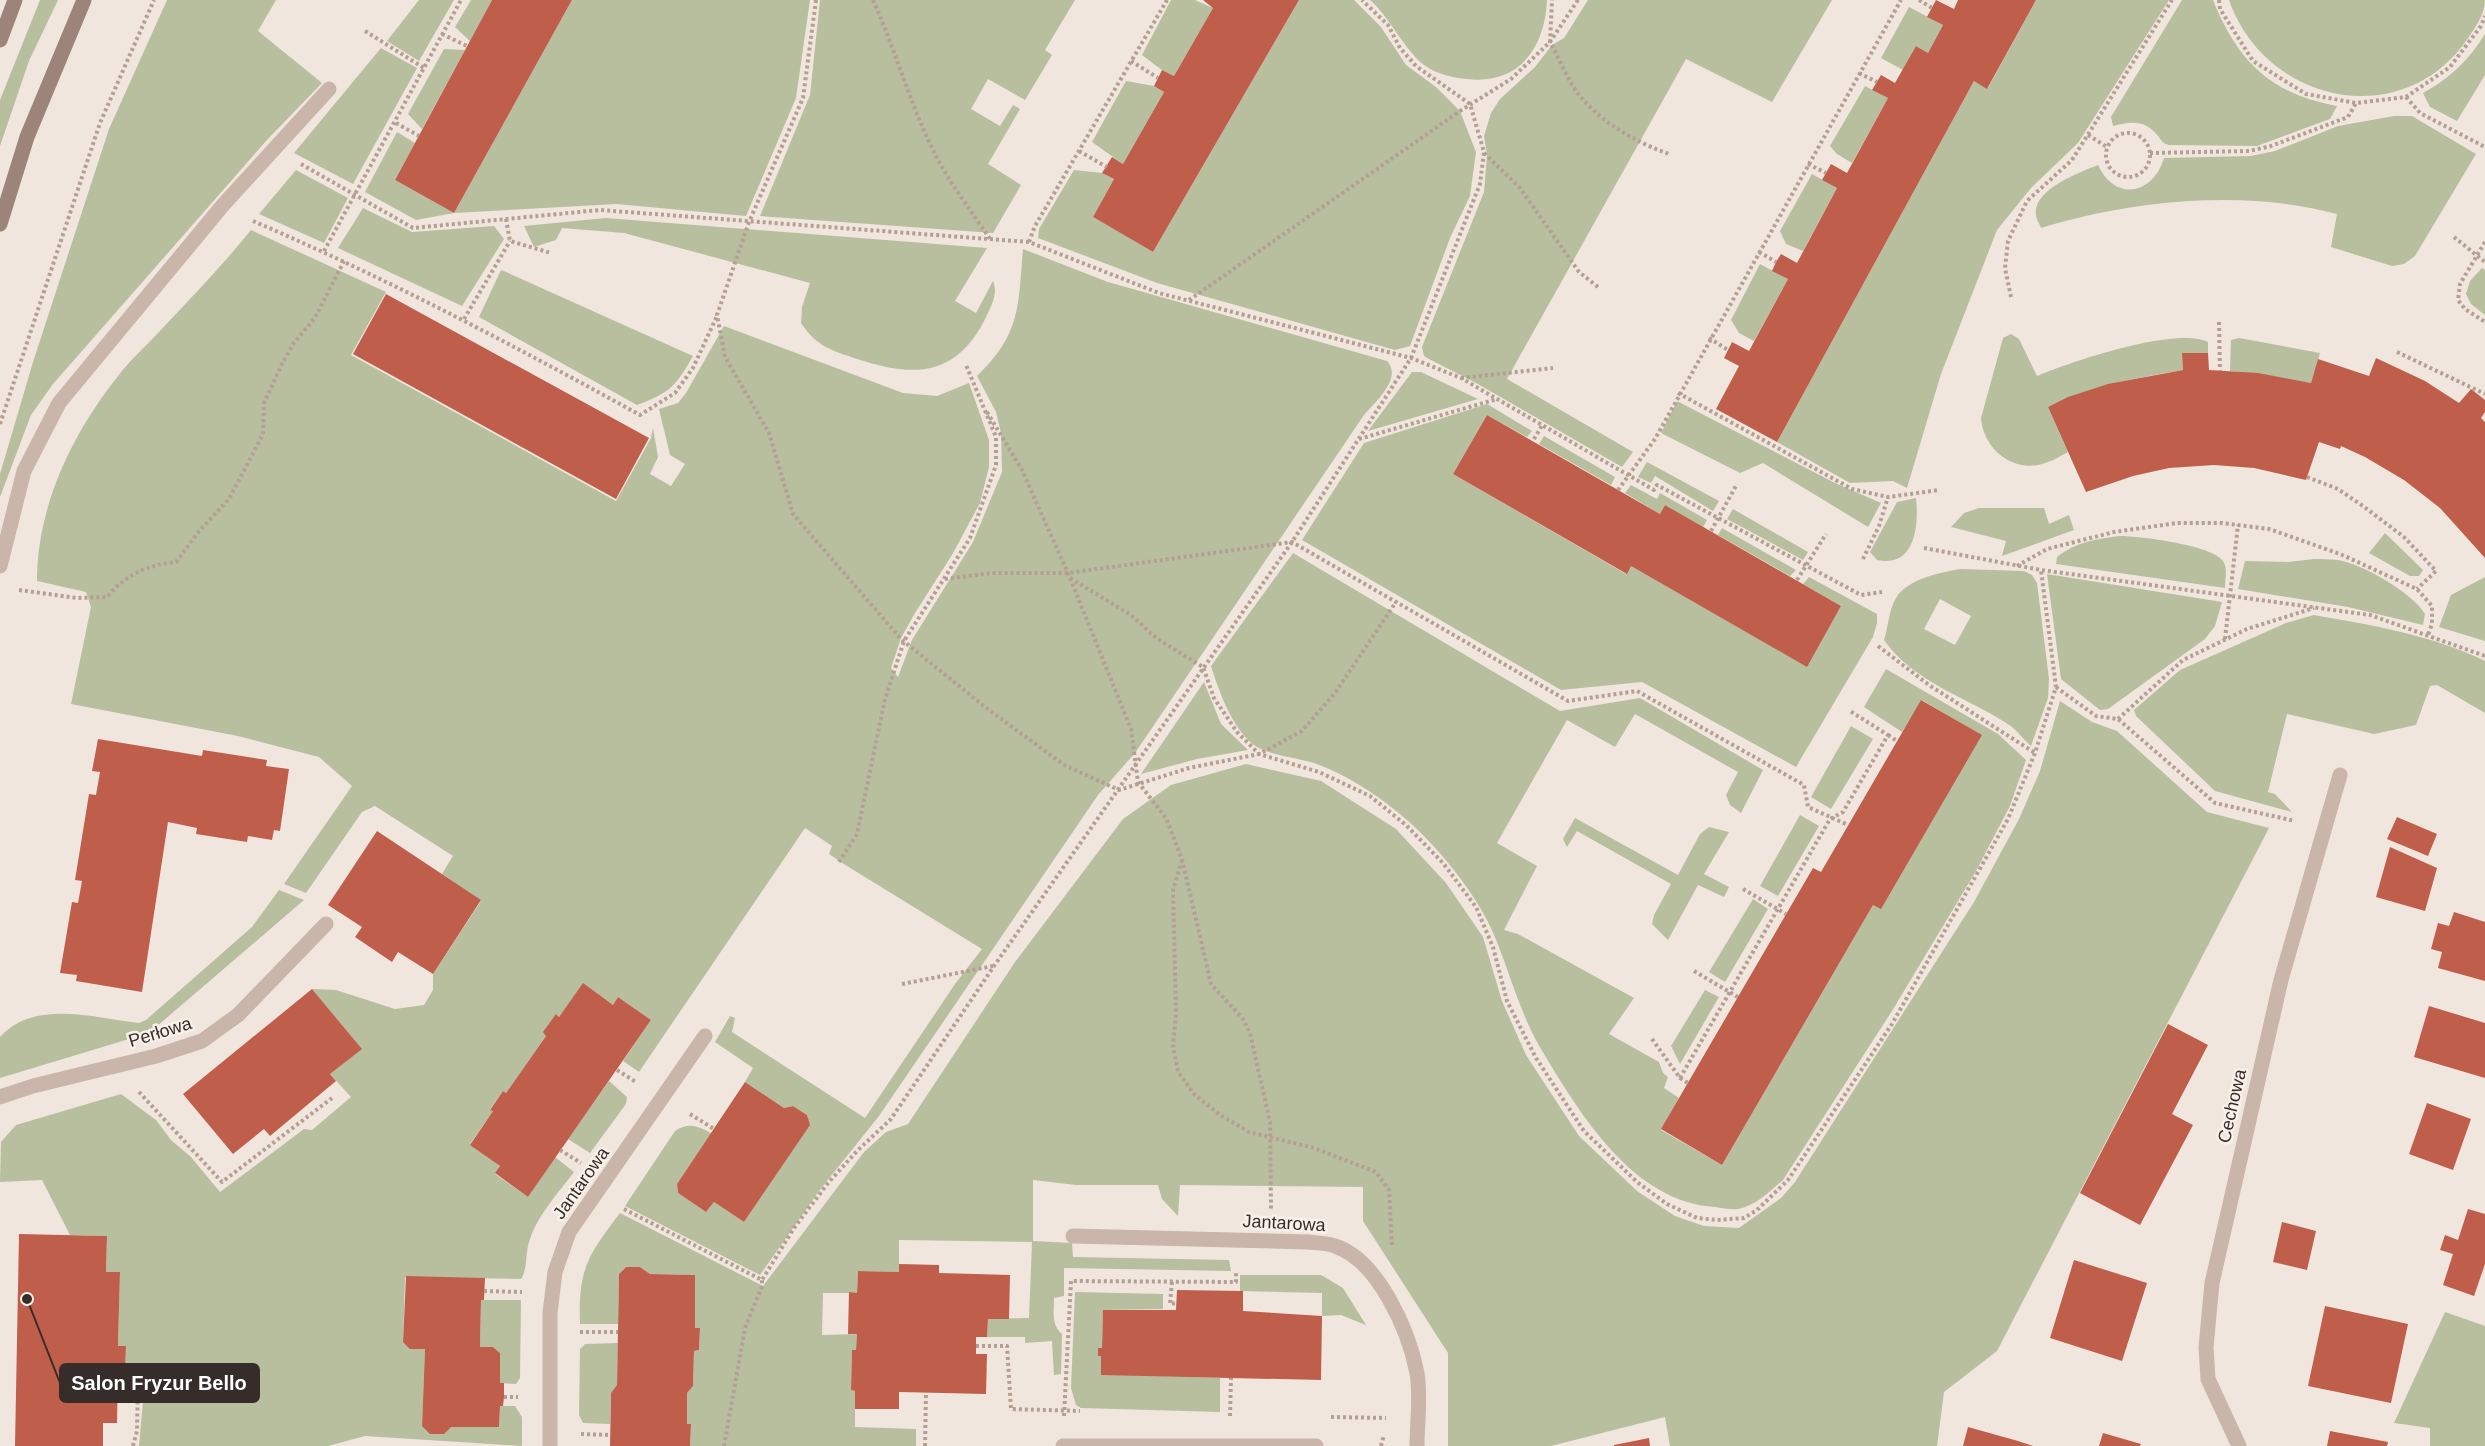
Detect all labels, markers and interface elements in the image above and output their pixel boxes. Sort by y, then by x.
street label: Perłowa [126,1013,195,1051]
street label: Cechowa [2214,1066,2250,1145]
street label: Jantarowa [549,1142,614,1223]
street label: Jantarowa [1242,1211,1327,1235]
callout: Salon Fryzur Bello [60,1364,259,1402]
text: Salon Fryzur Bello [71,1372,247,1394]

